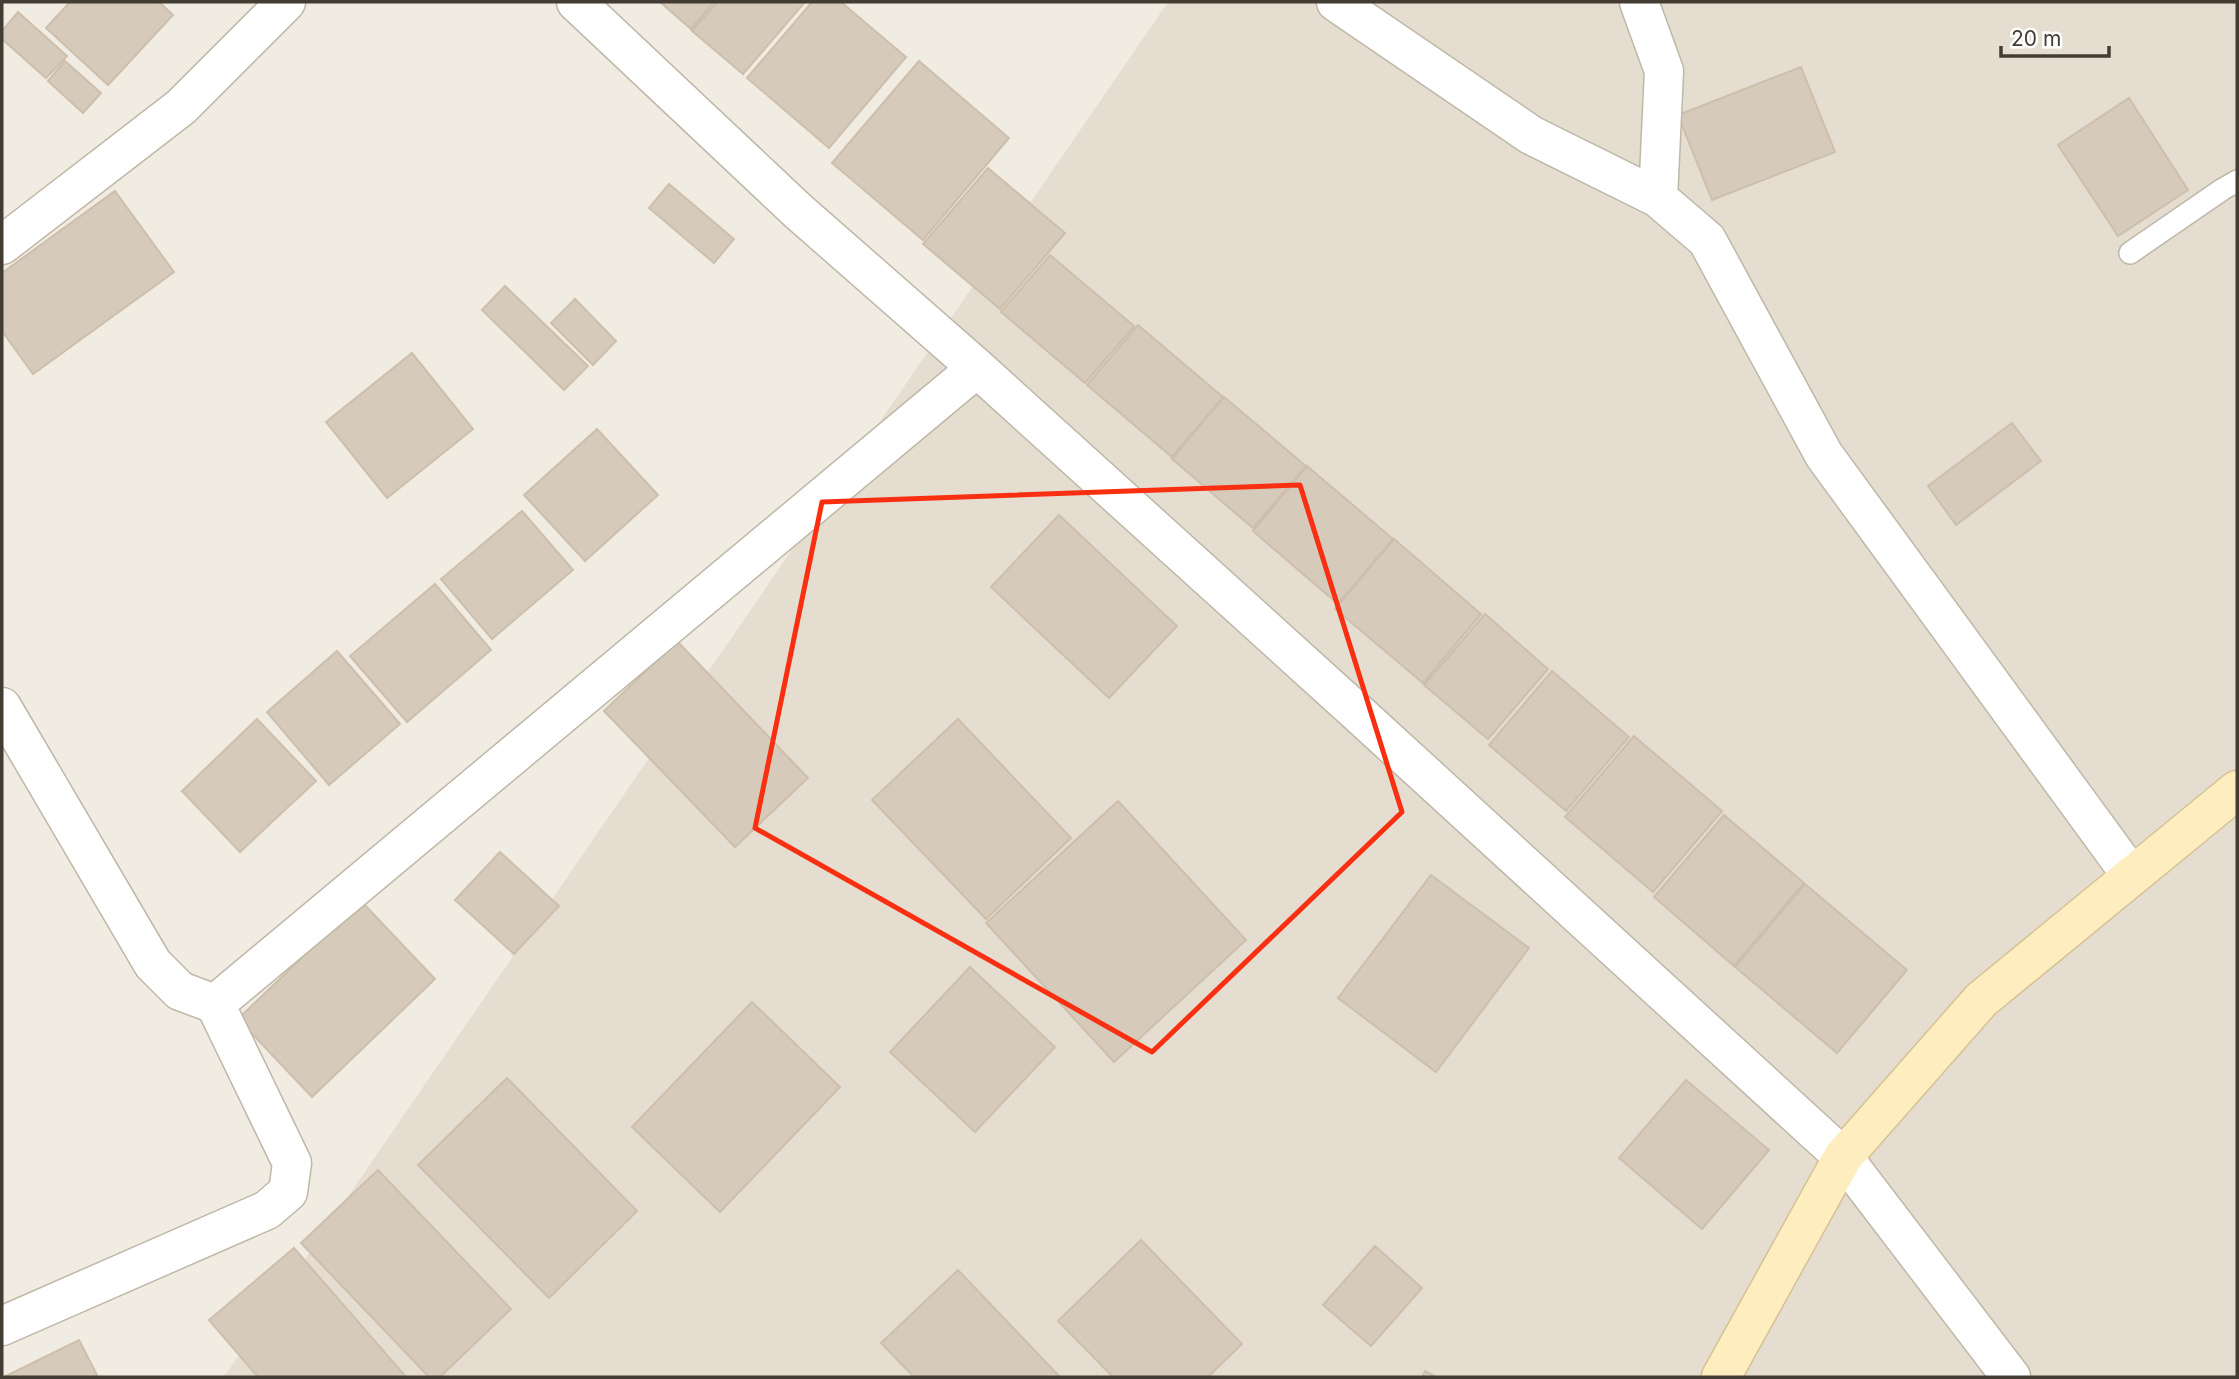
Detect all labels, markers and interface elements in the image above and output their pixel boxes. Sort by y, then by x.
scale bar [2001,14,2110,58]
text: 20 m [2011,26,2061,51]

